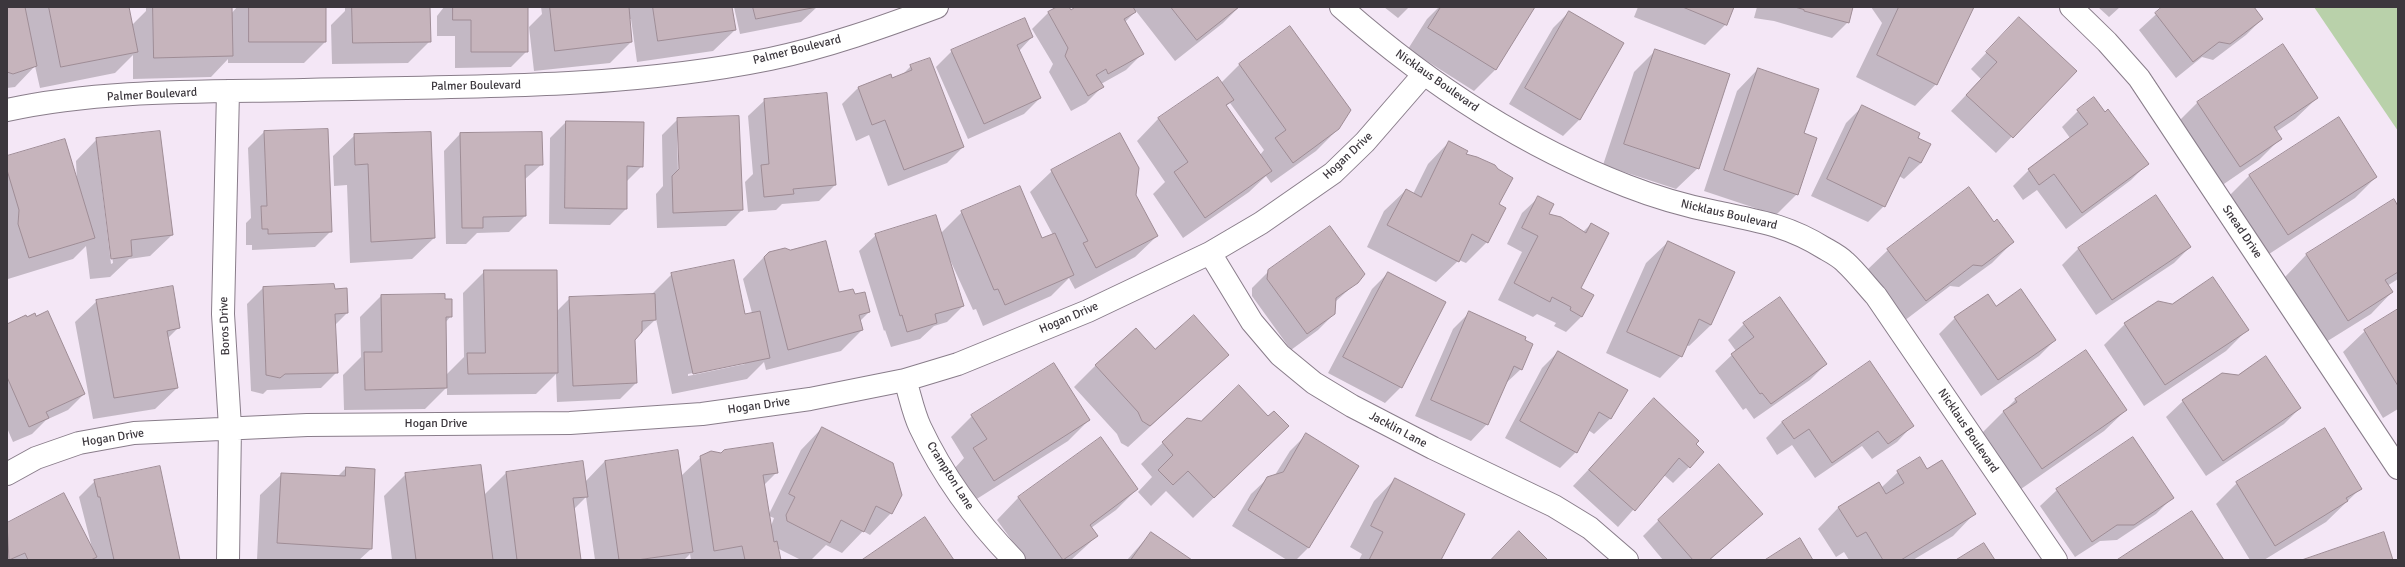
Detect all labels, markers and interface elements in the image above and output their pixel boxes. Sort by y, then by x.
street label: Palmer Boulevard [751,32,843,68]
street label: Nicklaus Boulevard [1393,47,1481,115]
street label: Palmer Boulevard [431,78,521,94]
street label: Palmer Boulevard [107,85,197,105]
street label: Hogan Drive [1320,129,1376,183]
street label: Nicklaus Boulevard [1679,197,1779,233]
street label: Snead Drive [2219,203,2265,261]
street label: Boros Drive [217,296,233,356]
street label: Hogan Drive [1037,299,1101,337]
street label: Nicklaus Boulevard [1934,386,2002,476]
street label: Hogan Drive [727,395,791,417]
street label: Jacklin Lane [1367,409,1429,451]
street label: Hogan Drive [405,417,467,431]
street label: Hogan Drive [81,426,145,450]
street label: Crampton Lane [923,439,977,513]

